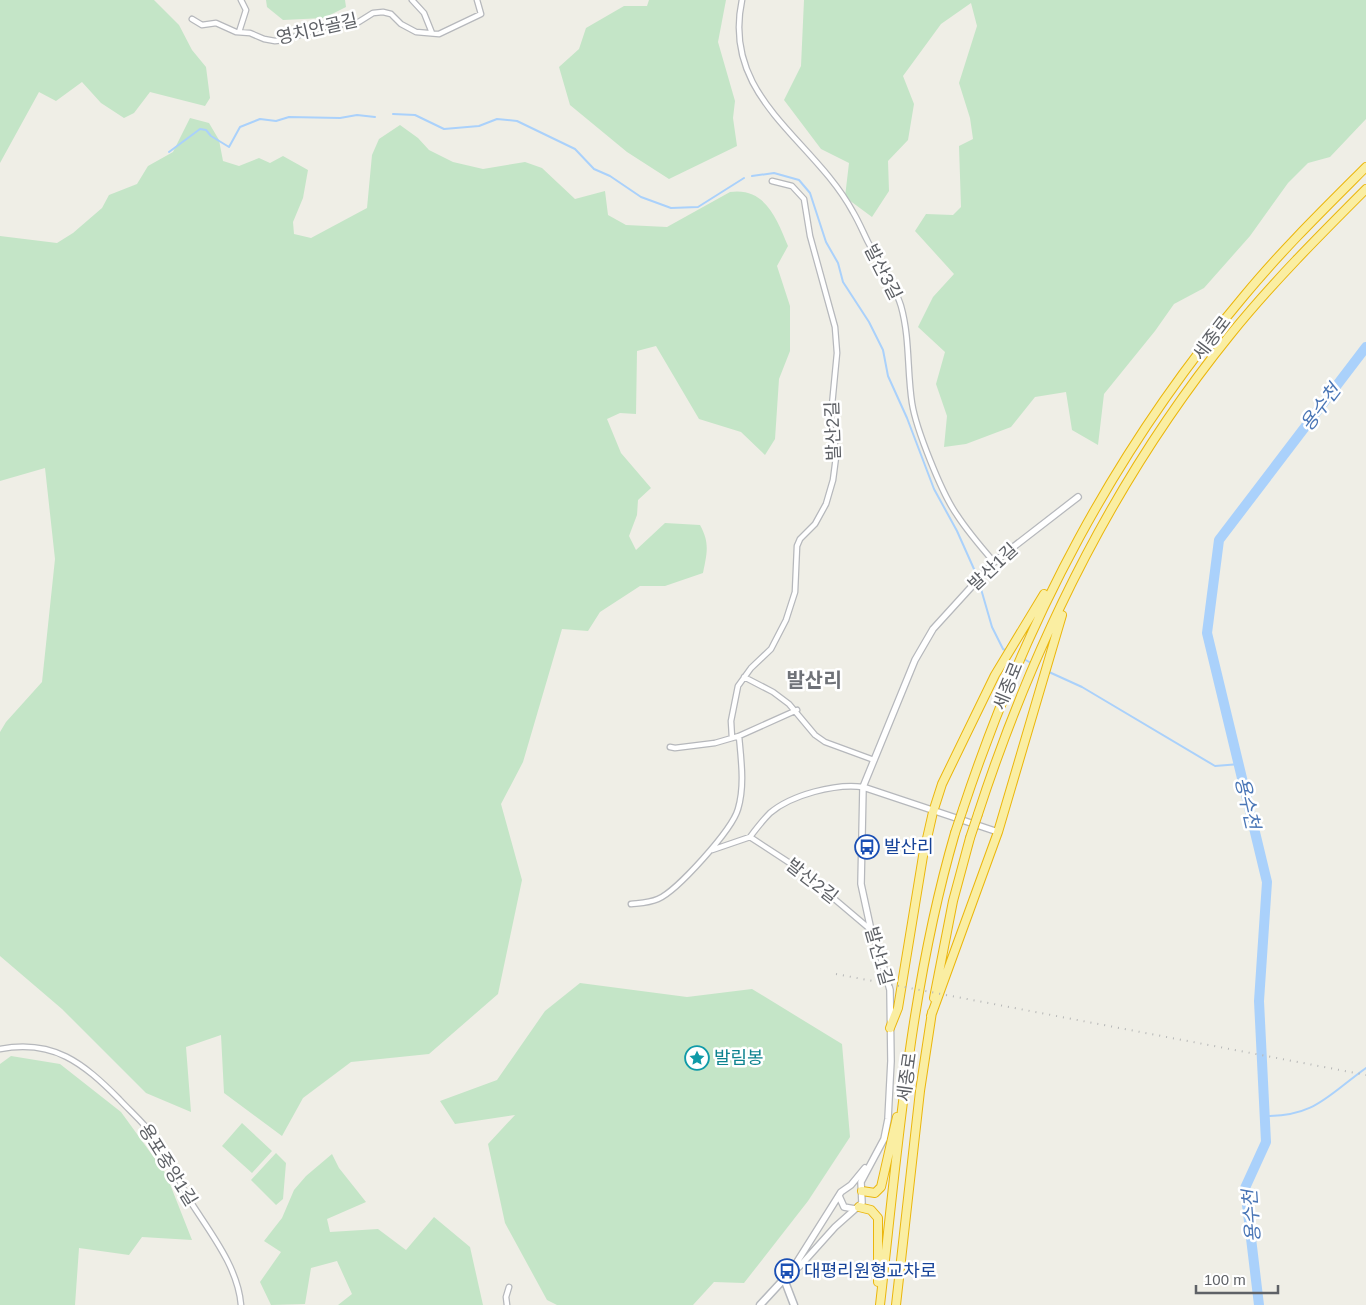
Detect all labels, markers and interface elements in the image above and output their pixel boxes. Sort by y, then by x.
street label: 영치안골길 [274,10,360,48]
street label: 발산3길 [861,241,905,303]
street label: 세종로 [1189,312,1235,364]
water label: 용수천 [1296,379,1345,435]
street label: 발산2길 [822,401,844,461]
street label: 발산1길 [964,539,1022,595]
street label: 세종로 [989,659,1027,713]
district label: 발산리 [786,669,842,691]
water label: 용수천 [1231,775,1264,832]
bus stop icon: 발산리 [854,834,880,860]
place label: 발산리 [884,837,934,857]
street label: 발산2길 [782,855,842,907]
street label: 발산1길 [861,925,897,987]
place icon: 발림봉 [684,1045,710,1071]
place label: 발림봉 [714,1048,764,1068]
street label: 세종로 [894,1051,920,1103]
street label: 용포중앙1길 [135,1120,201,1210]
water label: 용수천 [1239,1188,1264,1243]
bus stop icon: 대평리원형교차로 [774,1258,800,1284]
place label: 대평리원형교차로 [804,1261,936,1281]
scale bar [1196,1262,1278,1294]
text: 100 m [1204,1271,1246,1288]

